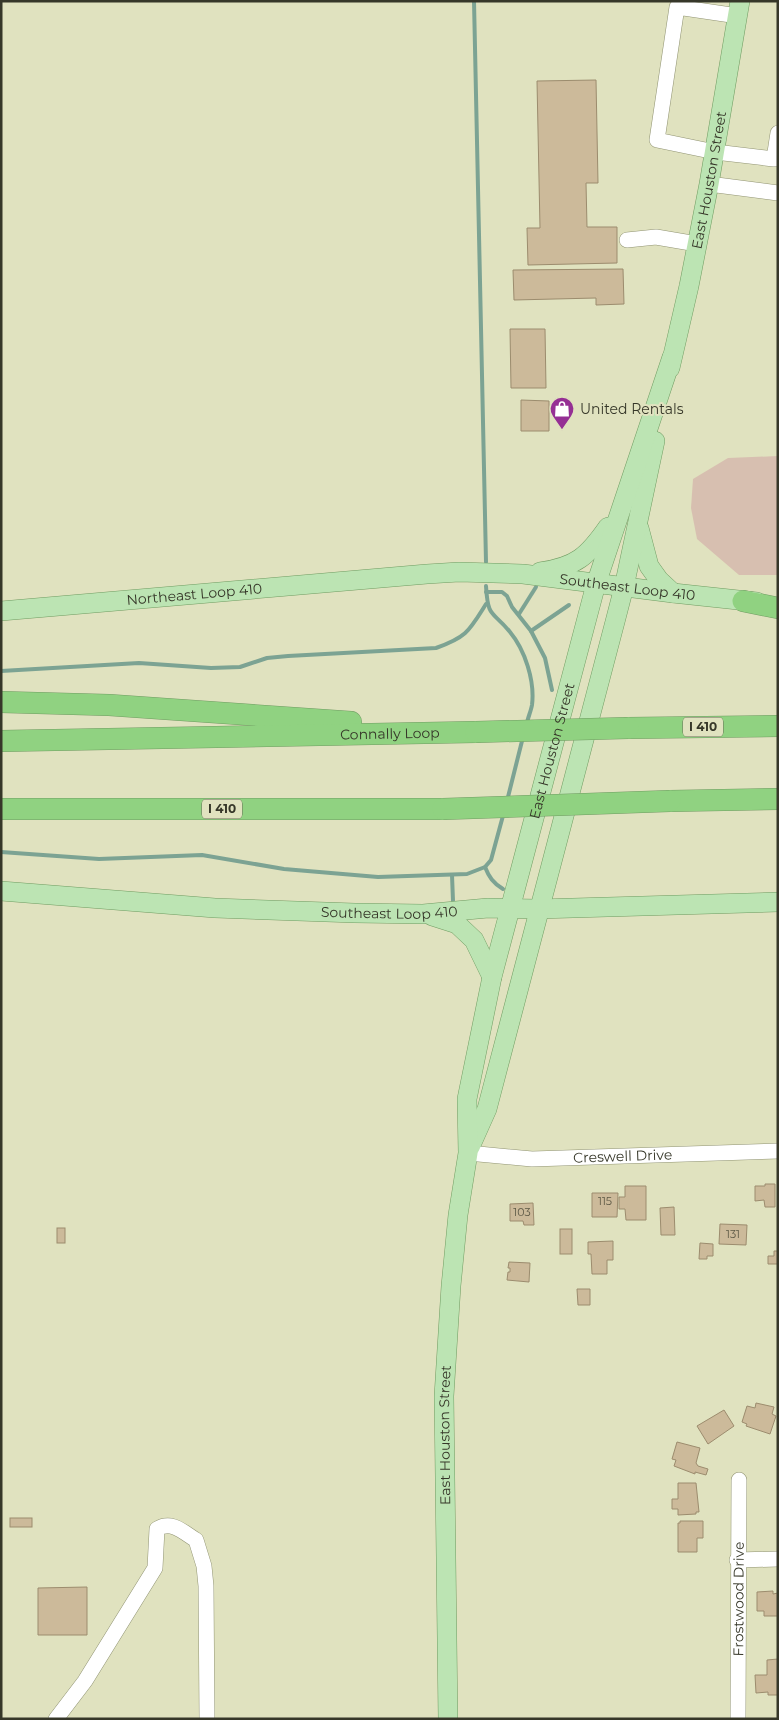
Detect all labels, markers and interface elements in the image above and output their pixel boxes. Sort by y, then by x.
street label: East Houston Street [687,109,730,251]
shop icon: United Rentals [549,396,575,430]
place label: United Rentals [580,400,684,418]
street label: Southeast Loop 410 [558,570,696,604]
street label: Northeast Loop 410 [126,579,263,609]
street label: East Houston Street [525,681,579,821]
road number: I 410 [683,718,723,736]
street label: Connally Loop [340,724,440,744]
road number: I 410 [202,800,242,819]
street label: Southeast Loop 410 [321,902,458,923]
street label: Creswell Drive [573,1145,672,1167]
house number: 115 [598,1194,612,1208]
house number: 103 [513,1205,531,1219]
house number: 131 [726,1227,740,1241]
street label: East Houston Street [435,1364,455,1505]
street label: Frostwood Drive [729,1542,748,1656]

